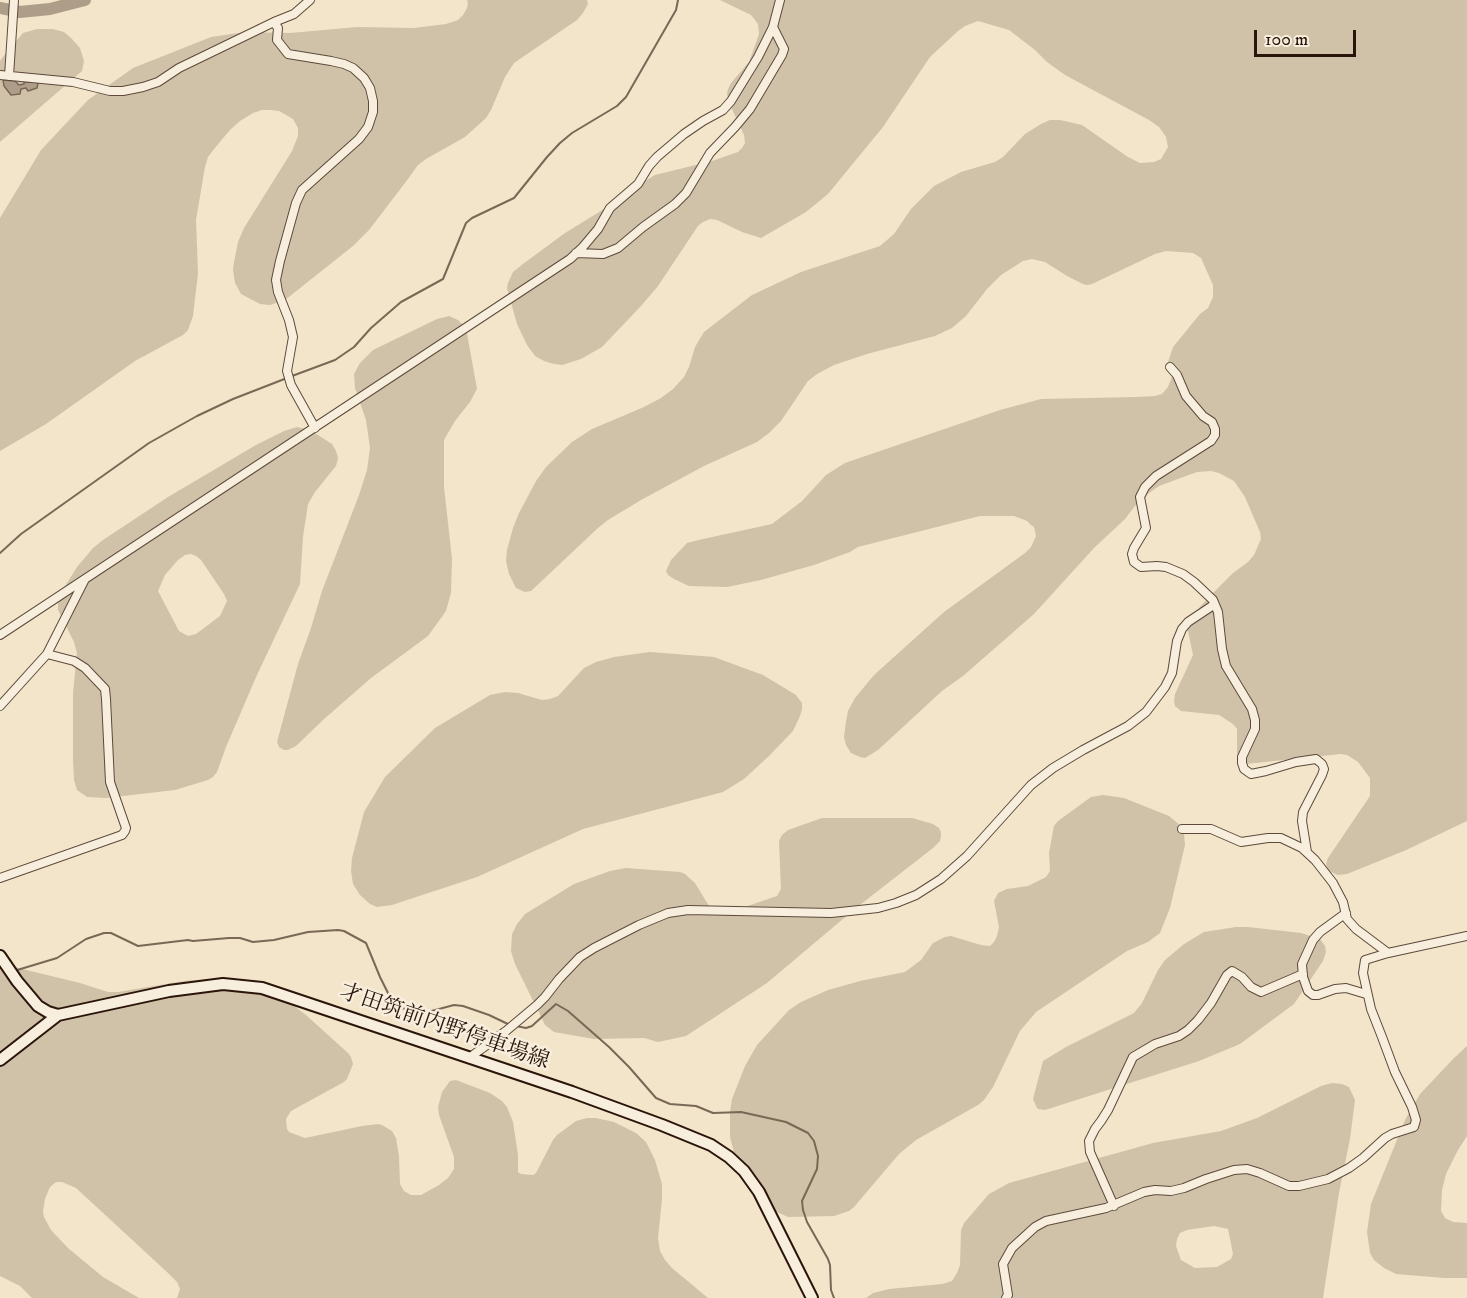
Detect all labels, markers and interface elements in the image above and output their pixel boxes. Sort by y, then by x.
scale bar [1257,18,1359,56]
text: 100 m [1265,29,1308,51]
street label: 才田筑前内野停車場線 [336,980,552,1076]

